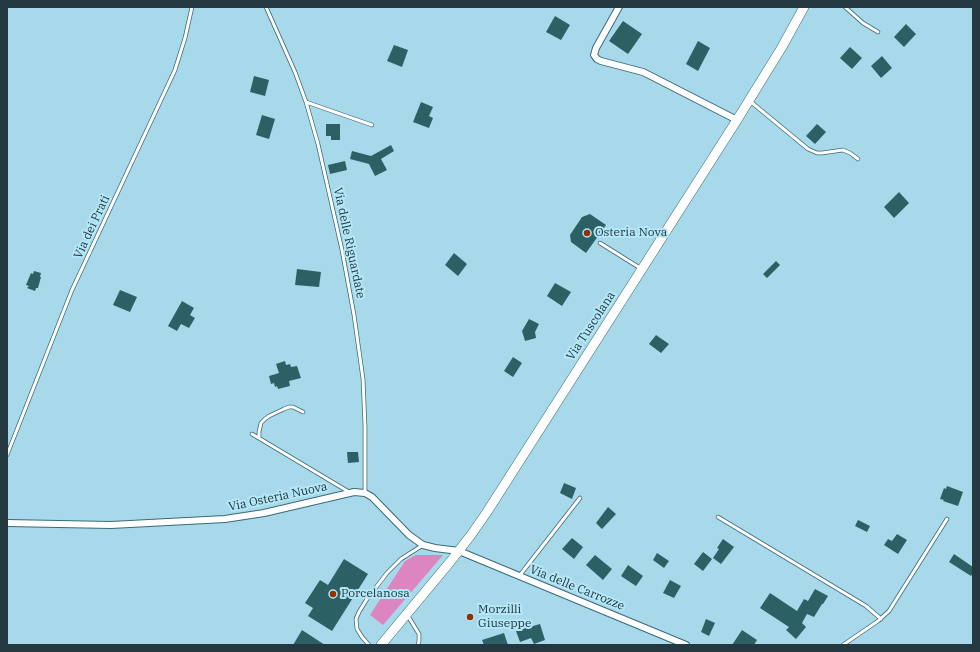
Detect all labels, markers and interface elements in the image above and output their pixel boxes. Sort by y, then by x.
street label: Via delle Riguardate [330,186,368,300]
street label: Via dei Prati [71,193,113,261]
place label: Osteria Nova [595,226,667,240]
marker: Osteria Nova [582,228,592,238]
street label: Via Tuscolana [563,289,619,363]
street label: Via Osteria Nuova [227,480,329,514]
street label: Via delle Carrozze [527,562,627,614]
place label: Porcelanosa [341,587,410,601]
marker: Porcelanosa [328,589,338,599]
place label: Morzilli Giuseppe [478,603,531,631]
marker: Morzilli Giuseppe [465,612,475,622]

